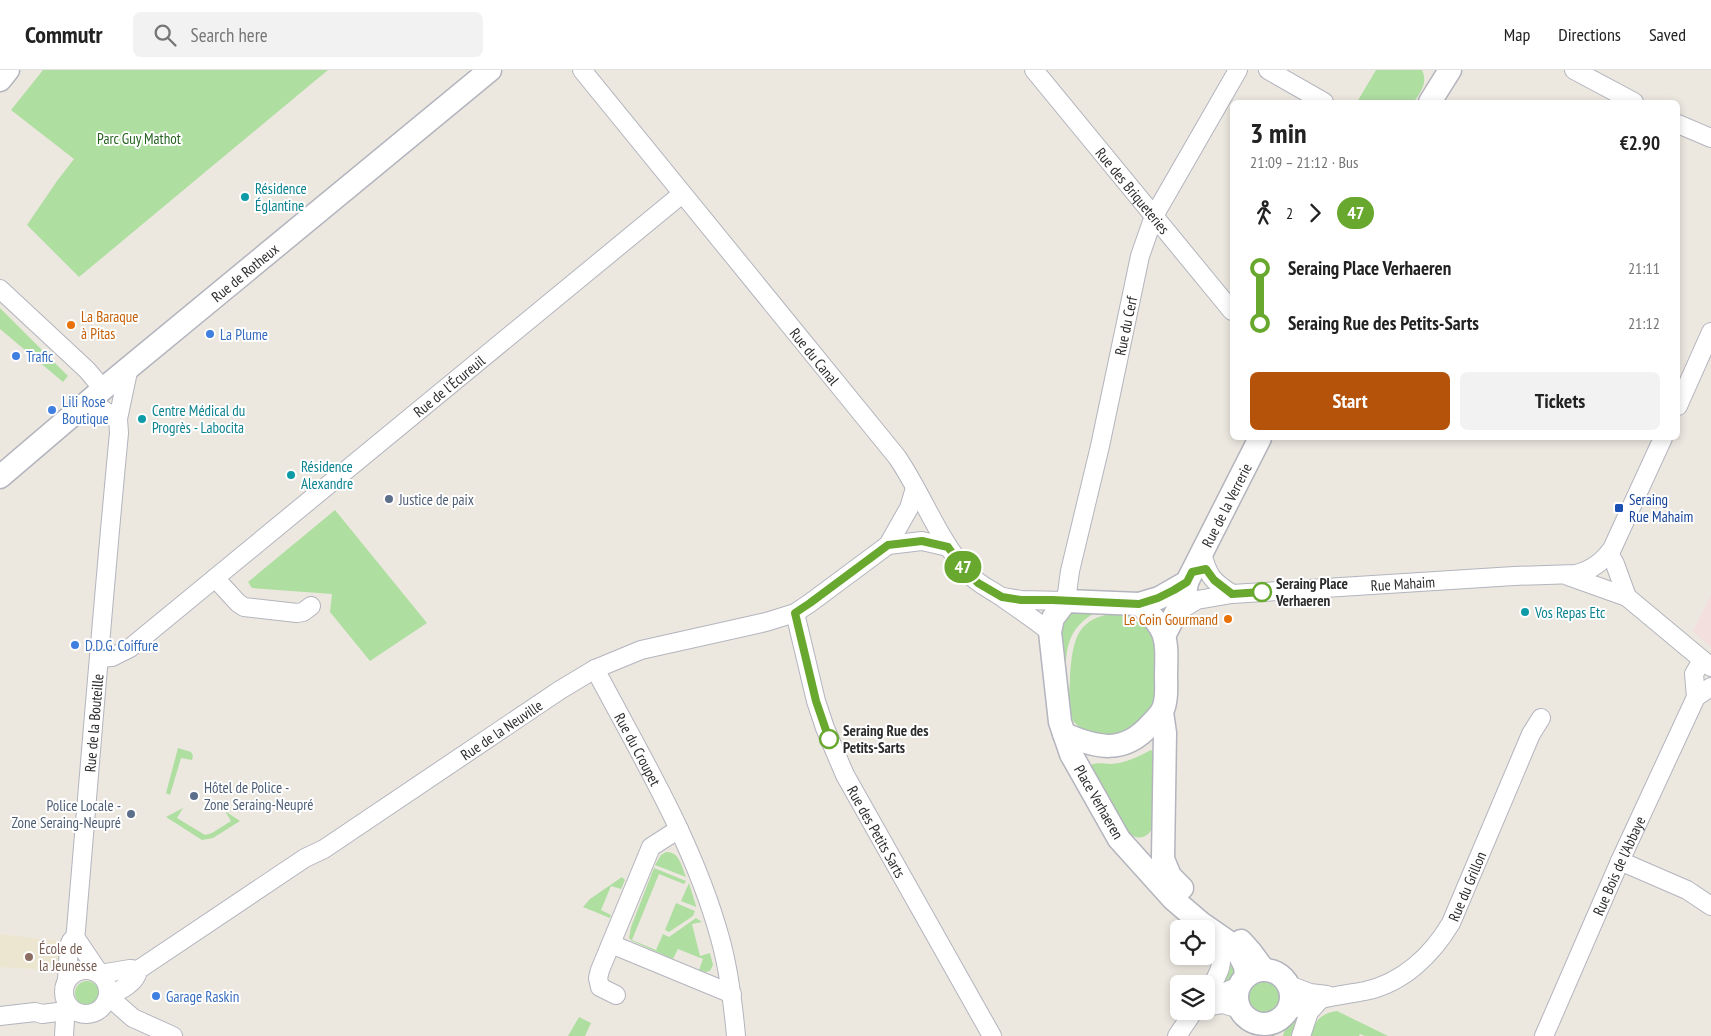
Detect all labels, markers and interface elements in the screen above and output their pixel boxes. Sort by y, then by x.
search box [133,12,483,57]
text: Commutr [25,19,103,50]
icon: search [151,21,179,49]
text: Search here [191,23,268,47]
text: Map [1504,23,1530,46]
text: Directions [1558,23,1621,46]
text: Saved [1649,23,1686,46]
text: 3 min [1250,114,1307,151]
park label: Parc Guy Mathot [97,129,181,148]
text: €2.90 [1620,131,1660,155]
street label: Rue des Briqueteries [1092,143,1174,238]
text: 21:09 – 21:12 · Bus [1250,152,1358,172]
place label: Résidence Églantine [255,179,307,215]
marker: Résidence Églantine [239,191,251,203]
icon: walk [1250,199,1278,227]
icon: forward [1301,199,1329,227]
text: 47 [1347,201,1364,224]
text: 2 [1286,203,1293,223]
street label: Rue de Rotheux [207,239,282,306]
text: Seraing Place Verhaeren [1288,256,1451,280]
text: 21:11 [1628,258,1660,278]
street label: Rue du Cerf [1110,293,1141,357]
place label: La Baraque à Pitas [81,307,139,343]
text: Seraing Rue des Petits-Sarts [1288,311,1479,335]
text: 21:12 [1628,313,1660,333]
marker: La Baraque à Pitas [65,319,77,331]
street label: Rue du Canal [786,324,844,389]
place label: La Plume [220,325,268,344]
marker: La Plume [204,328,216,340]
place label: Trafic [26,347,54,366]
marker: Trafic [10,350,22,362]
street label: Rue de l'Écureuil [409,350,489,421]
button: Start [1250,372,1450,430]
button: Tickets [1460,372,1660,430]
place label: Lili Rose Boutique [62,392,109,428]
place label: Centre Médical du Progrès - Labocita [152,401,245,437]
marker: Lili Rose Boutique [46,404,58,416]
marker: Centre Médical du Progrès - Labocita [136,413,148,425]
place label: Résidence Alexandre [301,457,353,493]
street label: Rue de la Verrerie [1197,460,1255,550]
marker: Résidence Alexandre [285,469,297,481]
place label: Justice de paix [398,490,474,509]
place label: Seraing Rue Mahaim [1629,490,1693,526]
marker: Justice de paix [383,493,395,505]
marker: Seraing Rue Mahaim [1613,502,1625,514]
line badge: 47 [940,551,986,583]
text: 47 [954,555,972,578]
street label: Rue Mahaim [1370,572,1436,595]
place label: Seraing Place Verhaeren [1275,574,1348,610]
marker: Seraing Place Verhaeren [1252,582,1272,602]
place label: Vos Repas Etc [1534,603,1606,622]
marker: Vos Repas Etc [1519,606,1531,618]
place label: Le Coin Gourmand [1124,610,1218,629]
marker: Le Coin Gourmand [1222,613,1234,625]
place label: D.D.G. Coiffure [85,636,158,655]
marker: D.D.G. Coiffure [69,639,81,651]
street label: Rue de la Bouteille [80,673,107,773]
street label: Rue de la Neuville [457,695,546,764]
street label: Rue du Croupet [611,709,665,789]
place label: Seraing Rue des Petits-Sarts [843,721,929,757]
marker: Seraing Rue des Petits-Sarts [819,729,839,749]
street label: Place Verhaeren [1070,761,1128,843]
place label: Hôtel de Police - Zone Seraing-Neupré [204,778,313,814]
street label: Rue des Petits Sarts [843,782,910,881]
marker: Hôtel de Police - Zone Seraing-Neupré [188,790,200,802]
place label: Police Locale - Zone Seraing-Neupré [12,796,121,832]
marker: Police Locale - Zone Seraing-Neupré [125,808,137,820]
street label: Rue Bois de l'Abbaye [1588,813,1649,918]
street label: Rue du Grillon [1443,848,1490,924]
map controls [1170,920,1215,1020]
button: locate [1170,920,1215,965]
place label: École de la Jeunesse [39,939,97,975]
marker: École de la Jeunesse [23,951,35,963]
button: layers [1170,975,1215,1020]
place label: Garage Raskin [166,987,239,1006]
marker: Garage Raskin [150,990,162,1002]

